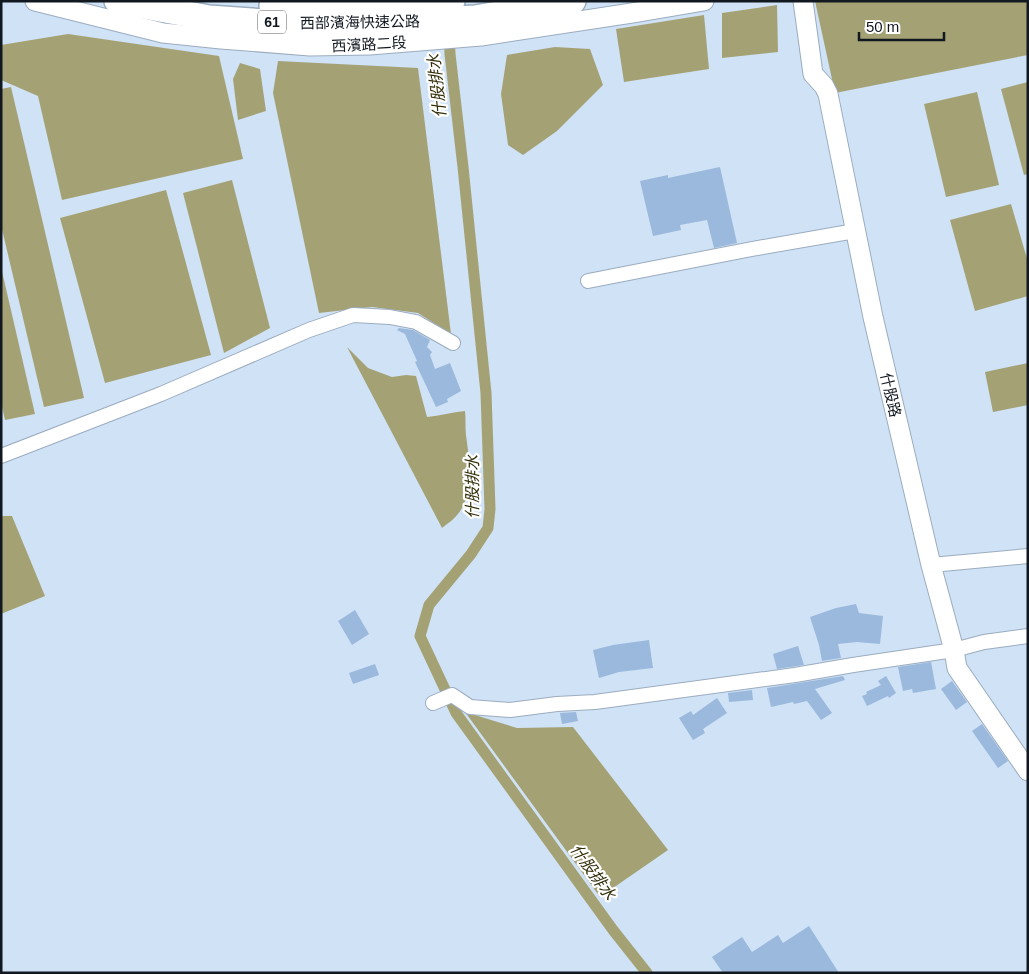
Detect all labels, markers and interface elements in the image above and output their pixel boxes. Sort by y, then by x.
scale bar [859,10,944,42]
road number: 61 [258,11,286,34]
street label: 西部濱海快速公路 [300,12,420,32]
text: 50 m [866,18,899,35]
street label: 西濱路二段 [331,34,407,54]
water label: 什股排水 [425,52,449,119]
street label: 什股路 [878,371,904,419]
water label: 什股排水 [464,454,481,519]
water label: 什股排水 [567,841,619,904]

